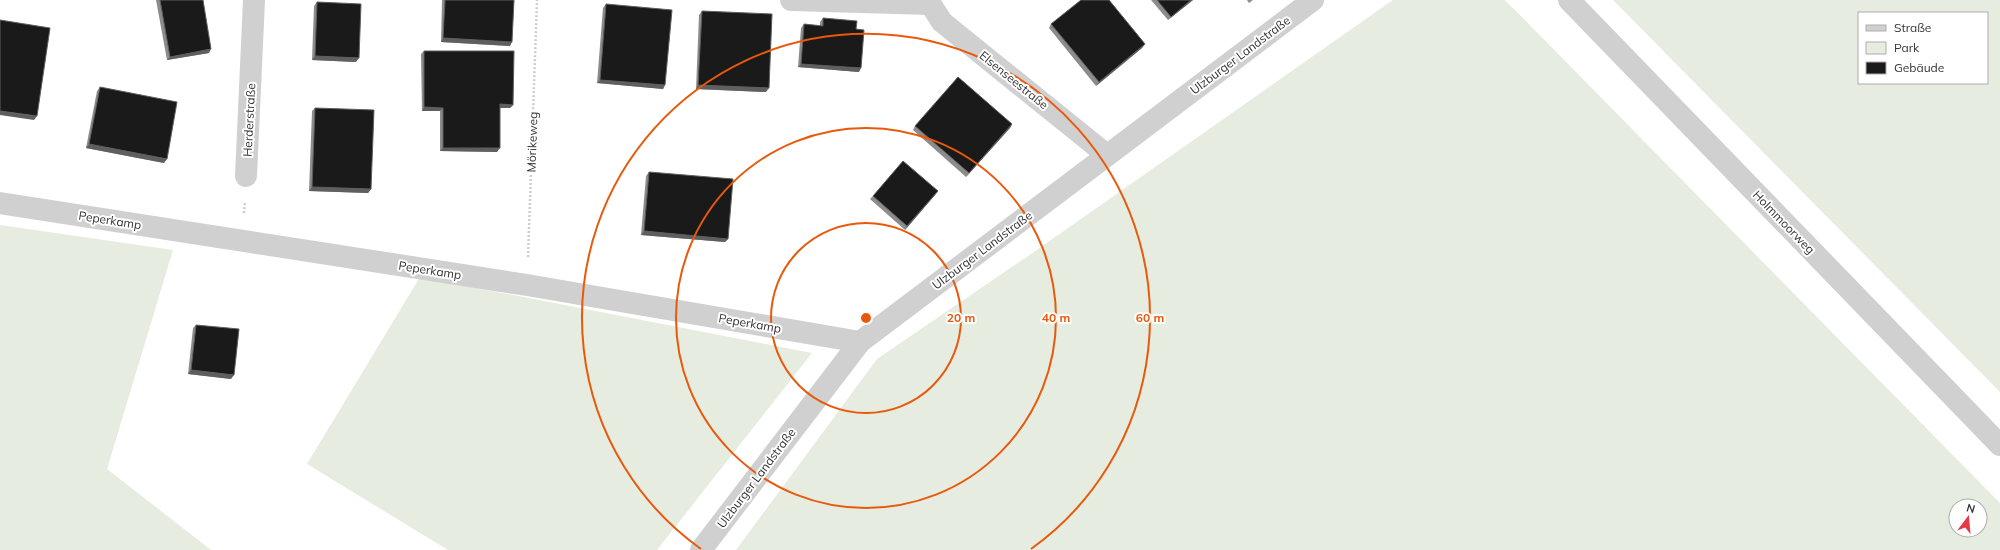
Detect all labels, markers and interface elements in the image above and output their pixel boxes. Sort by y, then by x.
legend [1858,12,1988,84]
street label: Ulzburger Landstraße [1187,13,1293,97]
text: Straße [1894,20,1931,35]
text: Park [1894,40,1920,55]
street label: Elsenseestraße [977,48,1051,112]
text: Gebäude [1894,60,1944,75]
street label: Herderstraße [240,83,258,157]
street label: Mörikeweg [523,111,541,173]
street label: Holmmoorweg [1750,187,1818,257]
street label: Peperkamp [78,208,142,232]
street label: Ulzburger Landstraße [929,208,1035,292]
street label: Peperkamp [398,258,462,282]
street label: Peperkamp [718,310,782,336]
text: 20 m [947,310,975,325]
text: 40 m [1042,310,1070,325]
text: 60 m [1136,310,1164,325]
centre of rings [859,311,873,325]
street label: Ulzburger Landstraße [714,425,798,531]
north arrow [1948,498,1988,538]
text: N [1965,501,1977,516]

